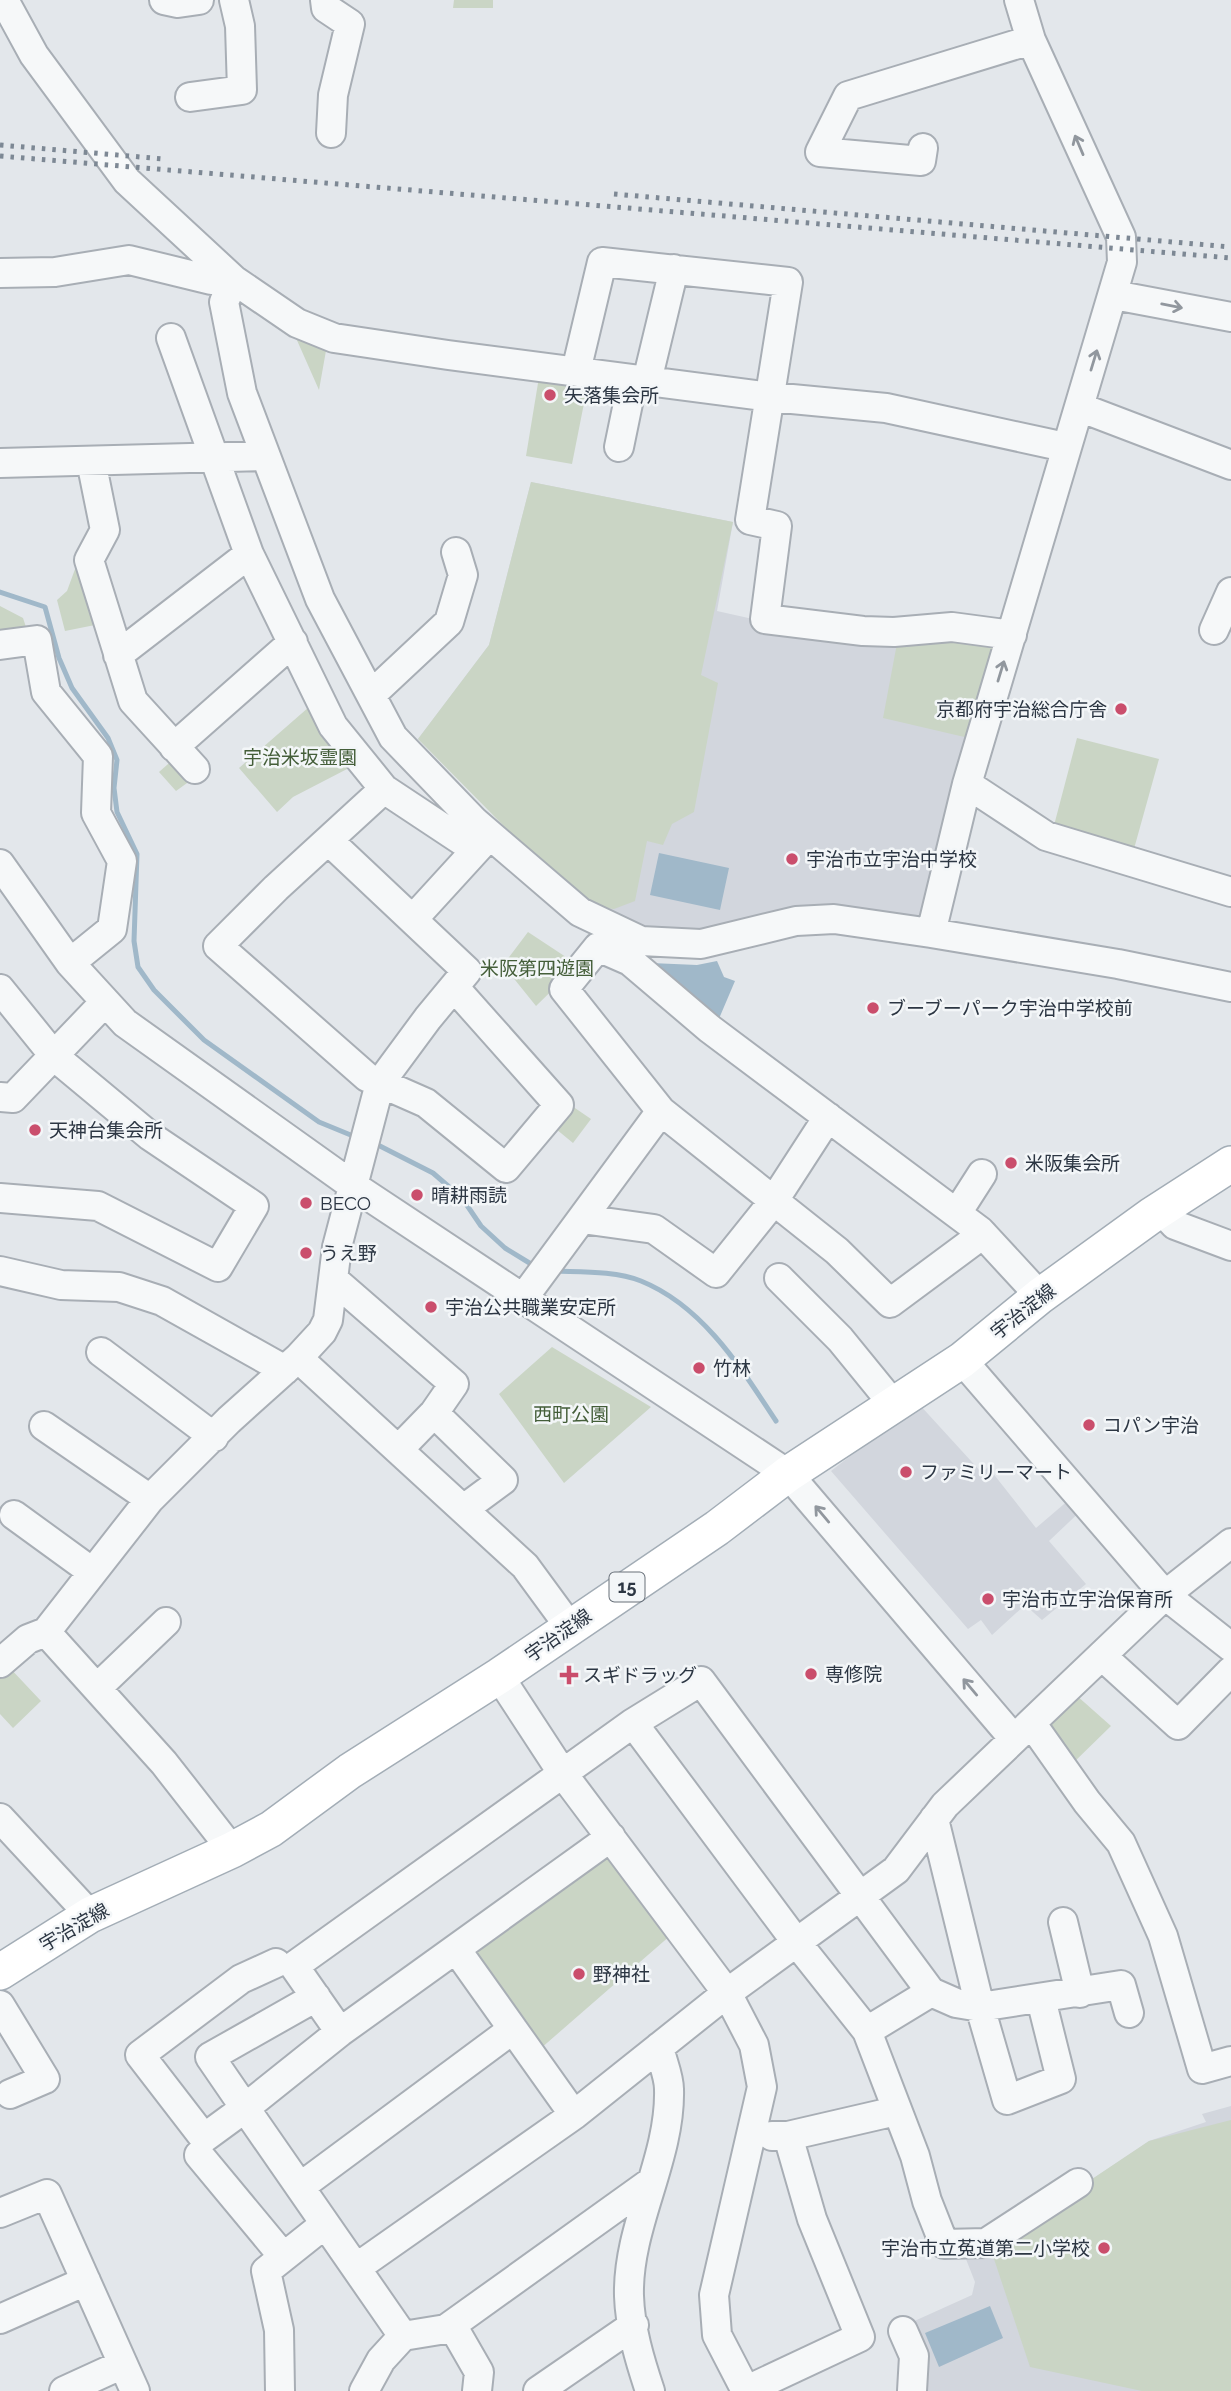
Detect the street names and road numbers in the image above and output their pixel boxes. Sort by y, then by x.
street label: 宇治淀線 [986,1279,1060,1343]
road number: 15 [610,1572,644,1602]
street label: 宇治淀線 [521,1604,595,1666]
street label: 宇治淀線 [36,1898,112,1956]

